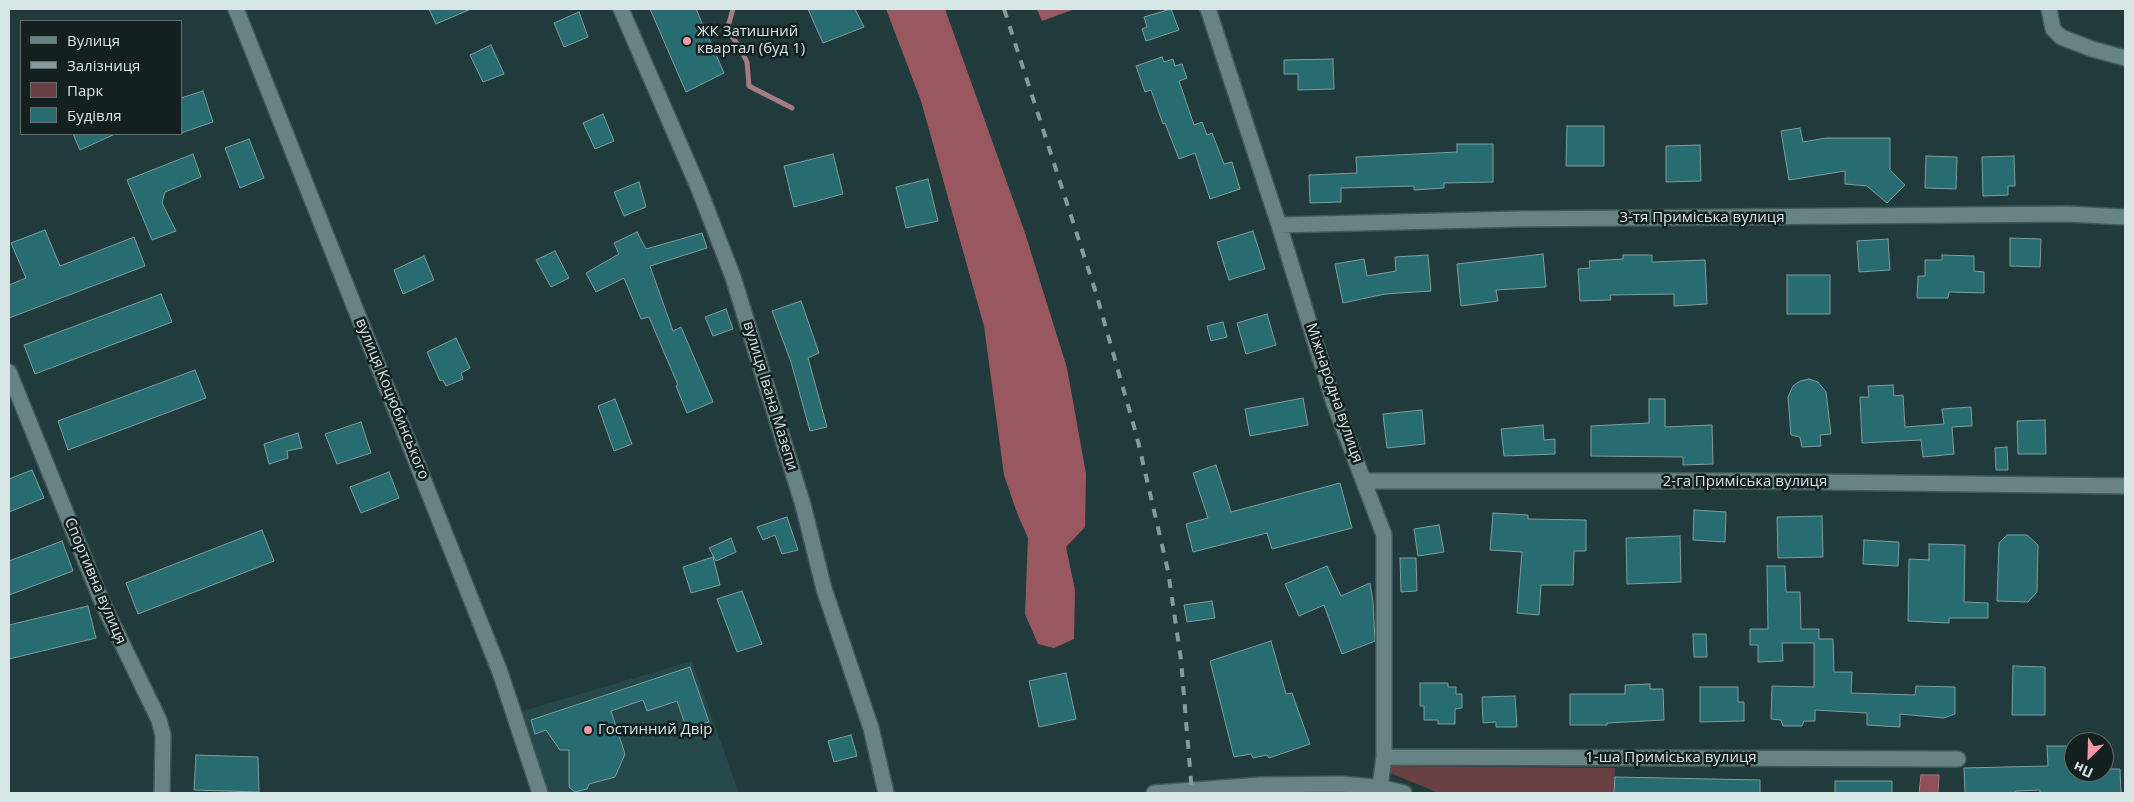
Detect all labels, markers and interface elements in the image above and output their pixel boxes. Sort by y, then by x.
legend [20,20,182,135]
place label: ЖК Затишний квартал (буд 1) [697,23,805,58]
text: Вулиця [67,30,120,50]
marker: ЖК Затишний квартал (буд 1) [681,35,693,47]
text: Залізниця [67,55,140,75]
text: Парк [67,80,103,100]
text: Будівля [67,105,122,125]
street label: 3-тя Приміська вулиця [1619,209,1785,227]
street label: вулиця Коцюбинського [351,316,433,482]
street label: вулиця Івана Мазепи [739,319,801,473]
street label: Міжнародна вулиця [1302,321,1366,465]
street label: 2-га Приміська вулиця [1663,473,1827,491]
street label: Спортивна вулиця [60,515,130,647]
place label: Гостинний Двір [598,721,712,739]
marker: Гостинний Двір [582,724,594,736]
north arrow [2064,732,2114,782]
street label: 1-ша Приміська вулиця [1585,749,1757,767]
text: Пн [2070,758,2096,783]

